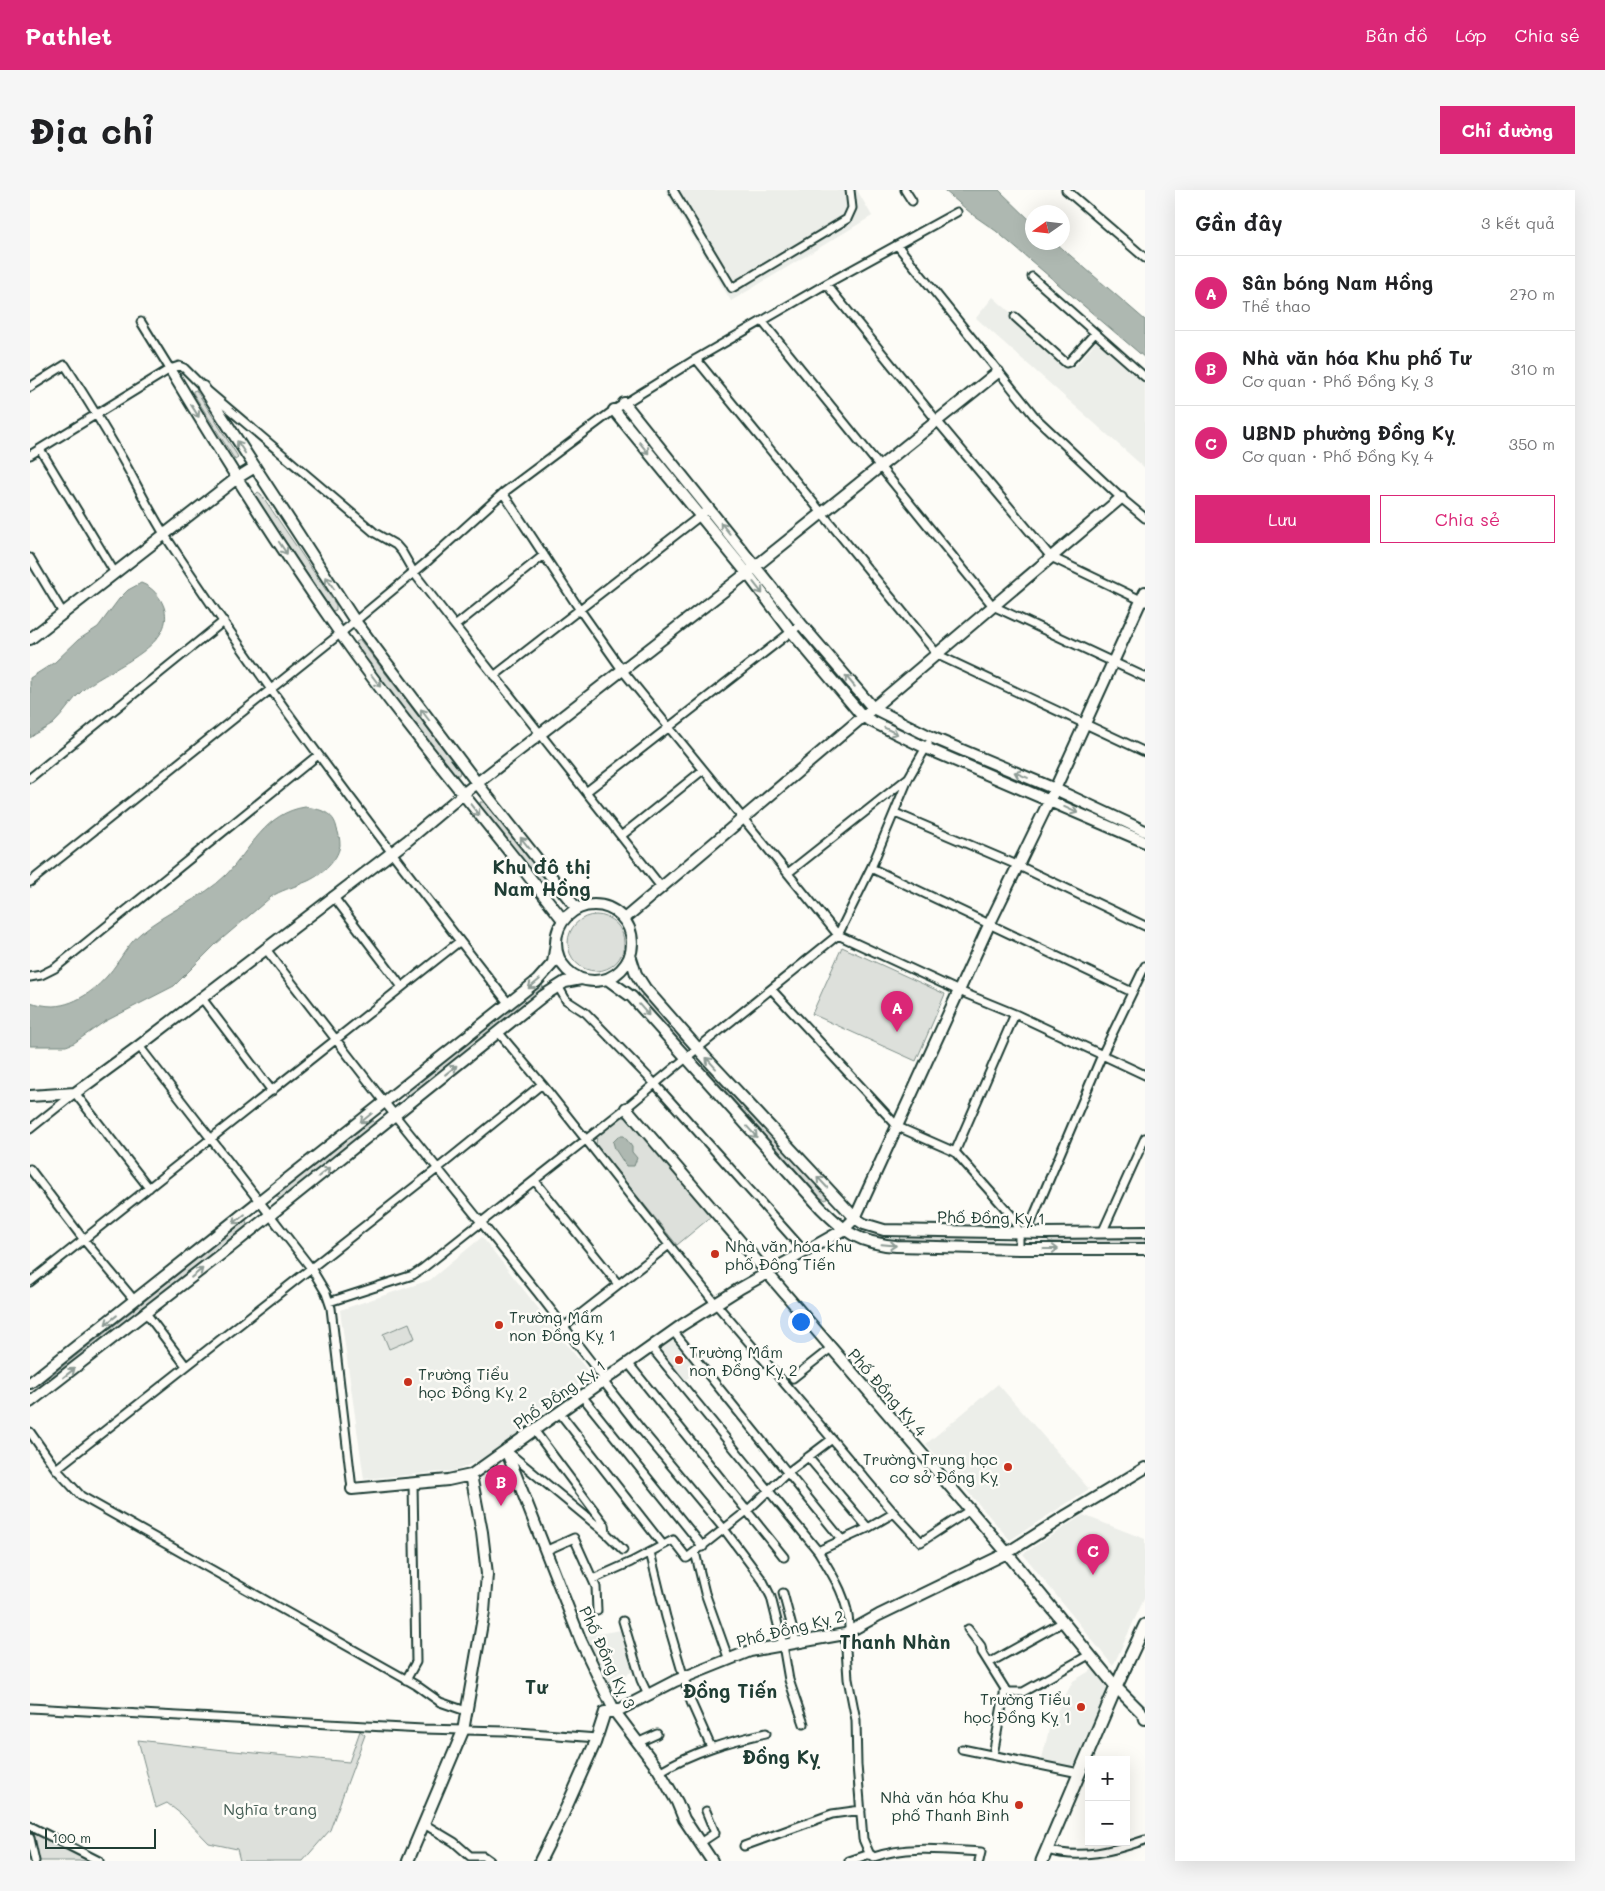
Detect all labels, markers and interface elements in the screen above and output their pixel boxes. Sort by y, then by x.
text: Pathlet [25,20,112,51]
text: Bản đồ [1366,23,1427,47]
text: Lớp [1455,23,1487,47]
text: Chia sẻ [1515,23,1580,47]
button: Chỉ đường [1440,106,1575,154]
text: Địa chỉ [30,107,155,153]
north arrow [1025,205,1070,250]
text: Gần đây [1195,209,1283,236]
text: 3 kết quả [1481,212,1555,233]
text: Sân bóng Nam Hồng [1242,270,1433,295]
text: A [1205,283,1217,304]
text: 270 m [1509,283,1555,304]
text: Thể thao [1242,295,1310,316]
text: Nhà văn hóa Khu phố Tư [1242,345,1471,370]
text: B [1206,358,1216,379]
text: 310 m [1511,358,1555,379]
text: Cơ quan · Phố Đồng Kỵ 3 [1242,370,1433,391]
one-way arrow [190,404,201,418]
text: UBND phường Đồng Kỵ [1242,420,1455,445]
text: C [1205,433,1217,454]
text: 350 m [1509,433,1555,454]
one-way arrow [236,440,246,454]
one-way arrow [639,441,650,454]
text: Cơ quan · Phố Đồng Kỵ 4 [1242,445,1433,466]
button: Lưu [1195,495,1370,543]
button: Chia sẻ [1380,495,1555,543]
one-way arrow [720,522,731,535]
one-way arrow [278,540,288,554]
one-way arrow [325,576,335,590]
one-way arrow [752,581,763,594]
one-way arrow [371,674,382,687]
one-way arrow [844,675,856,688]
one-way arrow [420,709,431,722]
one-way arrow [883,726,898,736]
one-way arrow [1014,769,1029,779]
one-way arrow [470,803,481,816]
one-way arrow [1063,806,1078,816]
one-way arrow [519,837,530,850]
district label: Khu đô thị Nam Hồng [493,854,591,901]
one-way arrow [528,978,541,989]
pin: A [881,991,913,1032]
one-way arrow [638,1004,650,1017]
one-way arrow [705,1057,717,1070]
one-way arrow [444,1065,457,1076]
one-way arrow [359,1113,373,1123]
one-way arrow [746,1125,758,1138]
one-way arrow [317,1166,330,1177]
one-way arrow [816,1176,828,1189]
street label: Phố Đồng Kỵ 1 [937,1206,1045,1228]
one-way arrow [233,1214,246,1225]
place label: Nhà văn hóa khu phố Đông Tiến [725,1235,853,1274]
one-way arrow [881,1240,897,1250]
one-way arrow [1043,1244,1059,1254]
marker: Nhà văn hóa khu phố Đông Tiến [709,1248,721,1260]
one-way arrow [190,1268,203,1279]
place label: Trường Mầm non Đồng Kỵ 1 [509,1306,616,1345]
your location [788,1309,814,1335]
one-way arrow [105,1314,118,1325]
marker: Trường Mầm non Đồng Kỵ 1 [493,1319,505,1331]
place label: Trường Mầm non Đồng Kỵ 2 [689,1341,798,1380]
street label: Phố Đồng Kỵ 4 [844,1343,932,1441]
street label: Phố Đồng Kỵ 1 [509,1354,609,1434]
marker: Trường Mầm non Đồng Kỵ 2 [673,1354,685,1366]
place label: Trường Tiểu học Đồng Kỵ 2 [418,1363,527,1402]
one-way arrow [62,1367,75,1378]
marker: Trường Tiểu học Đồng Kỵ 2 [402,1376,414,1388]
place label: Trường Trung học cơ sở Đồng Kỵ [863,1448,999,1487]
marker: Trường Trung học cơ sở Đồng Kỵ [1002,1461,1014,1473]
pin: B [485,1465,517,1506]
pin: C [1077,1534,1109,1575]
street label: Phố Đồng Kỵ 3 [575,1603,641,1711]
street label: Phố Đồng Kỵ 2 [734,1605,846,1651]
district label: Thanh Nhàn [840,1629,950,1654]
district label: Tư [525,1674,549,1699]
district label: Đồng Tiến [683,1678,777,1703]
place label: Trường Tiểu học Đồng Kỵ 1 [963,1688,1071,1727]
marker: Trường Tiểu học Đồng Kỵ 1 [1075,1701,1087,1713]
district label: Đồng Kỵ [742,1744,820,1770]
map controls [1085,1756,1130,1846]
button: + [1085,1756,1130,1801]
place label: Nhà văn hóa Khu phố Thanh Bình [880,1786,1009,1825]
park label: Nghĩa trang [223,1798,317,1819]
marker: Nhà văn hóa Khu phố Thanh Bình [1013,1799,1025,1811]
button: − [1085,1801,1130,1846]
scale bar [45,1826,156,1849]
text: 100 m [52,1828,91,1847]

